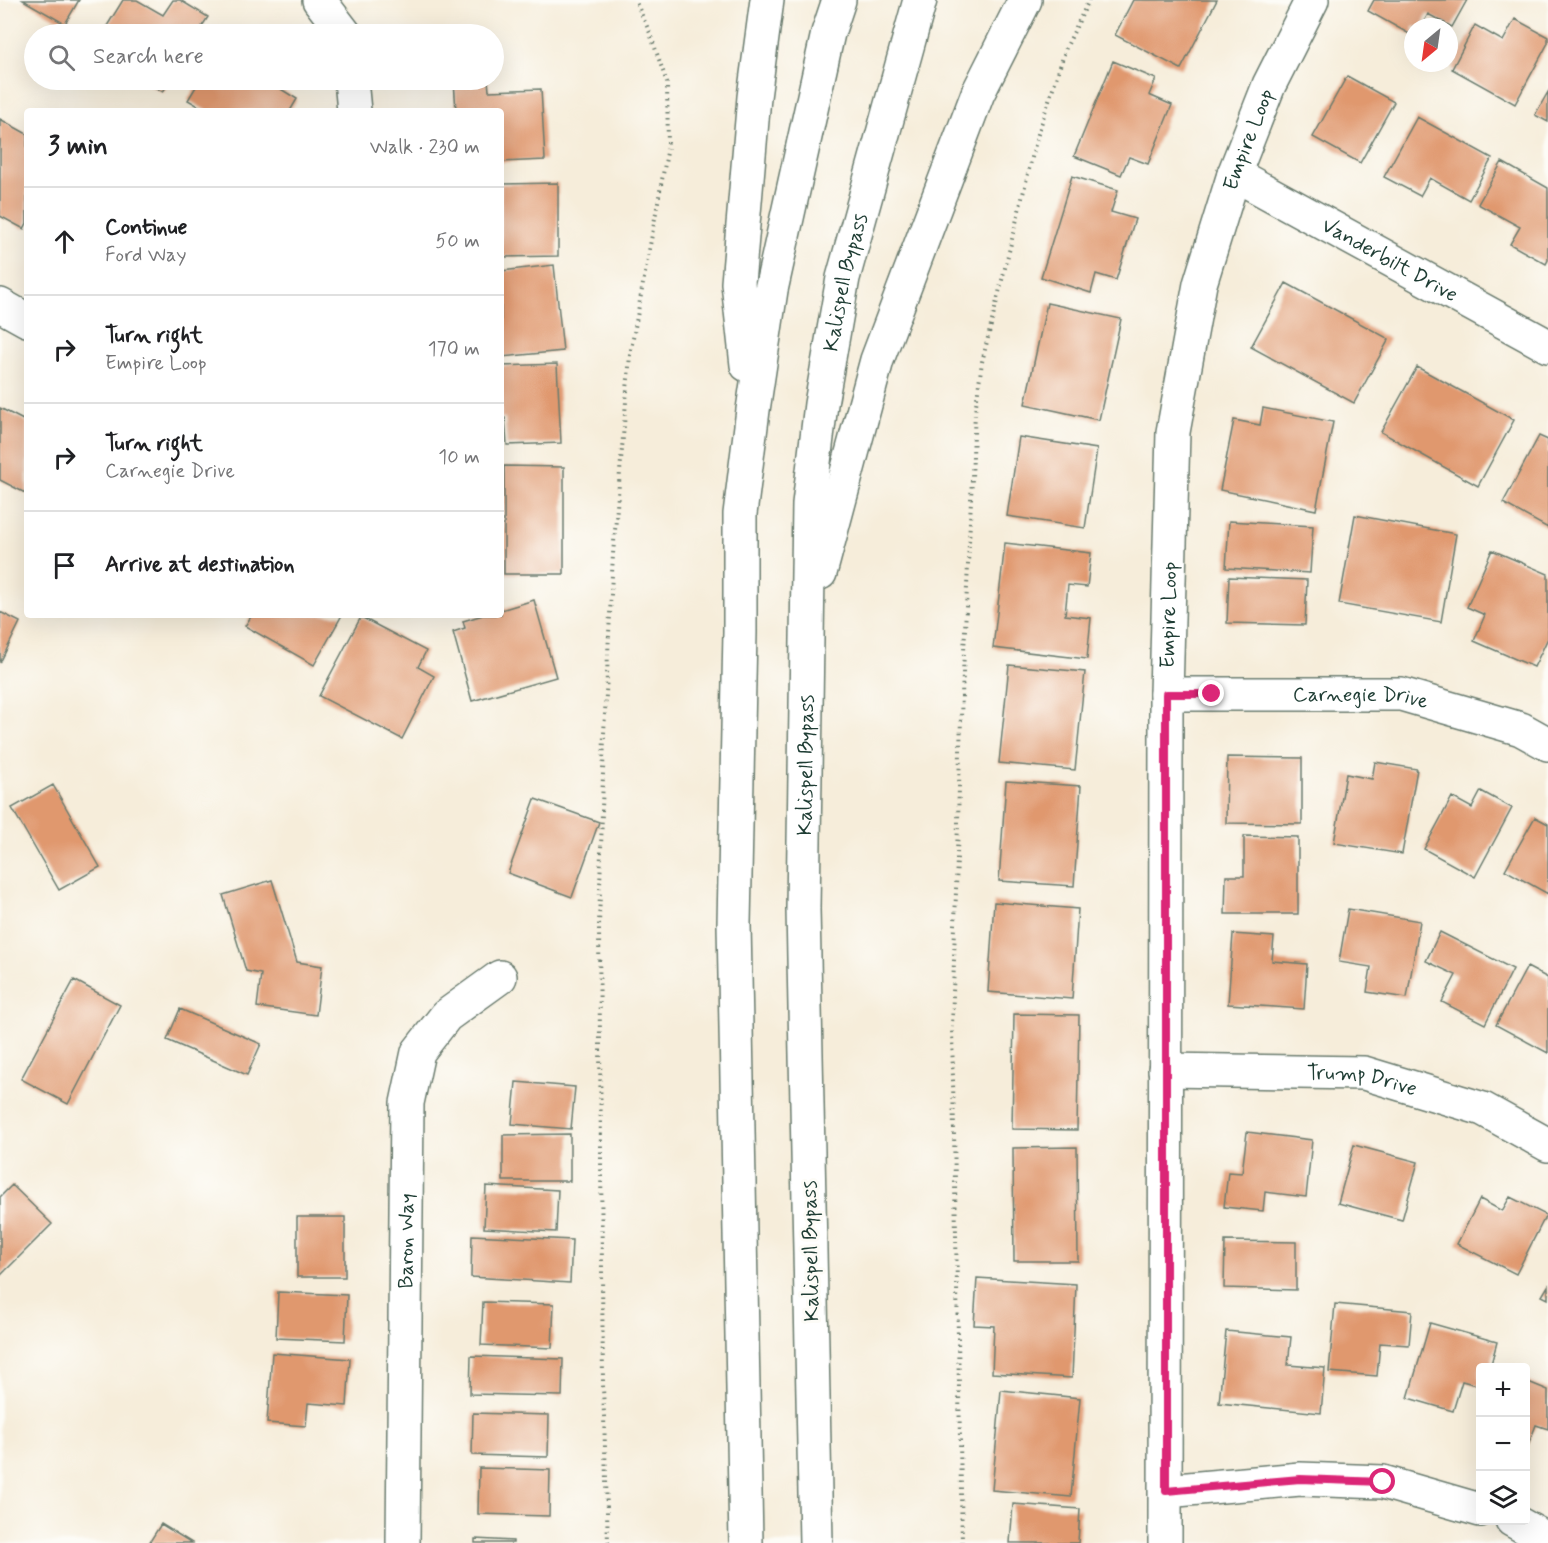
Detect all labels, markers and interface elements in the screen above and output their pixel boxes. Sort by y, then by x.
north arrow [1404,18,1458,72]
search box [24,24,504,90]
icon: search [45,41,78,74]
text: Search here [93,43,204,71]
street label: Empire Loop [1217,85,1281,194]
text: 3 min [48,130,108,164]
text: Walk · 230 m [370,134,480,161]
street label: Kalispell Bypass [817,210,875,354]
street label: Vanderbilt Drive [1316,212,1463,309]
text: Continue [105,214,187,242]
icon: ahead [48,225,81,258]
text: 50 m [435,228,480,255]
text: Ford Way [105,242,186,269]
text: Turn right [105,322,203,350]
icon: right [48,333,81,366]
text: 170 m [428,336,480,363]
text: Empire Loop [105,350,207,377]
text: Turn right [105,430,203,458]
icon: right [48,441,81,474]
text: 10 m [438,444,480,471]
text: Carnegie Drive [105,458,235,485]
icon: arrive [48,549,81,582]
text: Arrive at destination [105,551,295,579]
street label: Empire Loop [1154,561,1185,669]
route end [1198,680,1224,706]
street label: Carnegie Drive [1293,680,1432,716]
street label: Kalispell Bypass [791,694,821,836]
street label: Trump Drive [1307,1059,1420,1103]
street label: Kalispell Bypass [796,1180,826,1322]
street label: Baron Way [392,1193,421,1289]
map controls [1476,1363,1530,1525]
button: + [1476,1363,1530,1417]
button: − [1476,1417,1530,1471]
route start [1369,1468,1395,1494]
button: layers [1476,1471,1530,1525]

